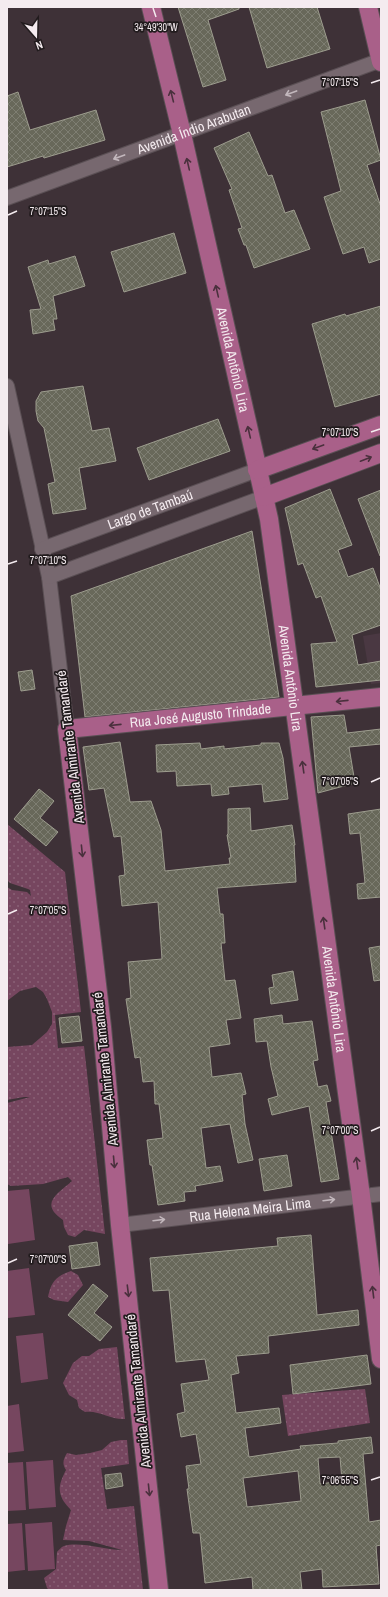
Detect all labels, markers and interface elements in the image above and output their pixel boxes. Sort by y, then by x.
north arrow [16,16,56,56]
text: 34°49'30"W [134,21,178,34]
text: N [34,38,45,53]
text: 7°07'15"S [322,76,359,89]
one-way arrow [168,90,176,103]
one-way arrow [286,90,298,98]
street label: Avenida Índio Arabutan [133,100,253,159]
one-way arrow [112,154,125,161]
one-way arrow [184,158,192,171]
text: 7°07'15"S [30,205,67,218]
one-way arrow [213,285,221,298]
street label: Avenida Antônio Lira [212,304,254,414]
one-way arrow [244,425,252,438]
text: 7°07'10"S [322,426,359,439]
one-way arrow [312,444,324,452]
one-way arrow [359,454,371,462]
street label: Largo de Tambaú [105,485,195,533]
text: 7°07'10"S [30,554,67,567]
street label: Avenida Antônio Lira [274,623,307,733]
street label: Avenida Almirante Tamandaré [52,669,88,826]
one-way arrow [336,698,349,705]
street label: Rua José Augusto Trindade [129,699,272,732]
one-way arrow [109,721,122,728]
one-way arrow [299,761,307,774]
text: 7°07'05"S [322,775,359,788]
one-way arrow [78,845,86,858]
text: 7°07'05"S [30,904,67,917]
one-way arrow [320,917,328,930]
street label: Avenida Antônio Lira [318,944,350,1054]
street label: Avenida Almirante Tamandaré [88,991,122,1148]
text: 7°07'00"S [322,1124,359,1137]
one-way arrow [111,1155,118,1168]
one-way arrow [353,1157,361,1170]
street label: Rua Helena Meira Lima [188,1193,312,1226]
one-way arrow [323,1196,336,1204]
one-way arrow [152,1216,165,1224]
text: 7°07'00"S [30,1253,67,1266]
one-way arrow [124,1284,132,1297]
one-way arrow [369,1286,377,1299]
street label: Avenida Almirante Tamandaré [121,1313,155,1470]
text: 7°06'55"S [322,1474,359,1487]
one-way arrow [145,1483,153,1496]

